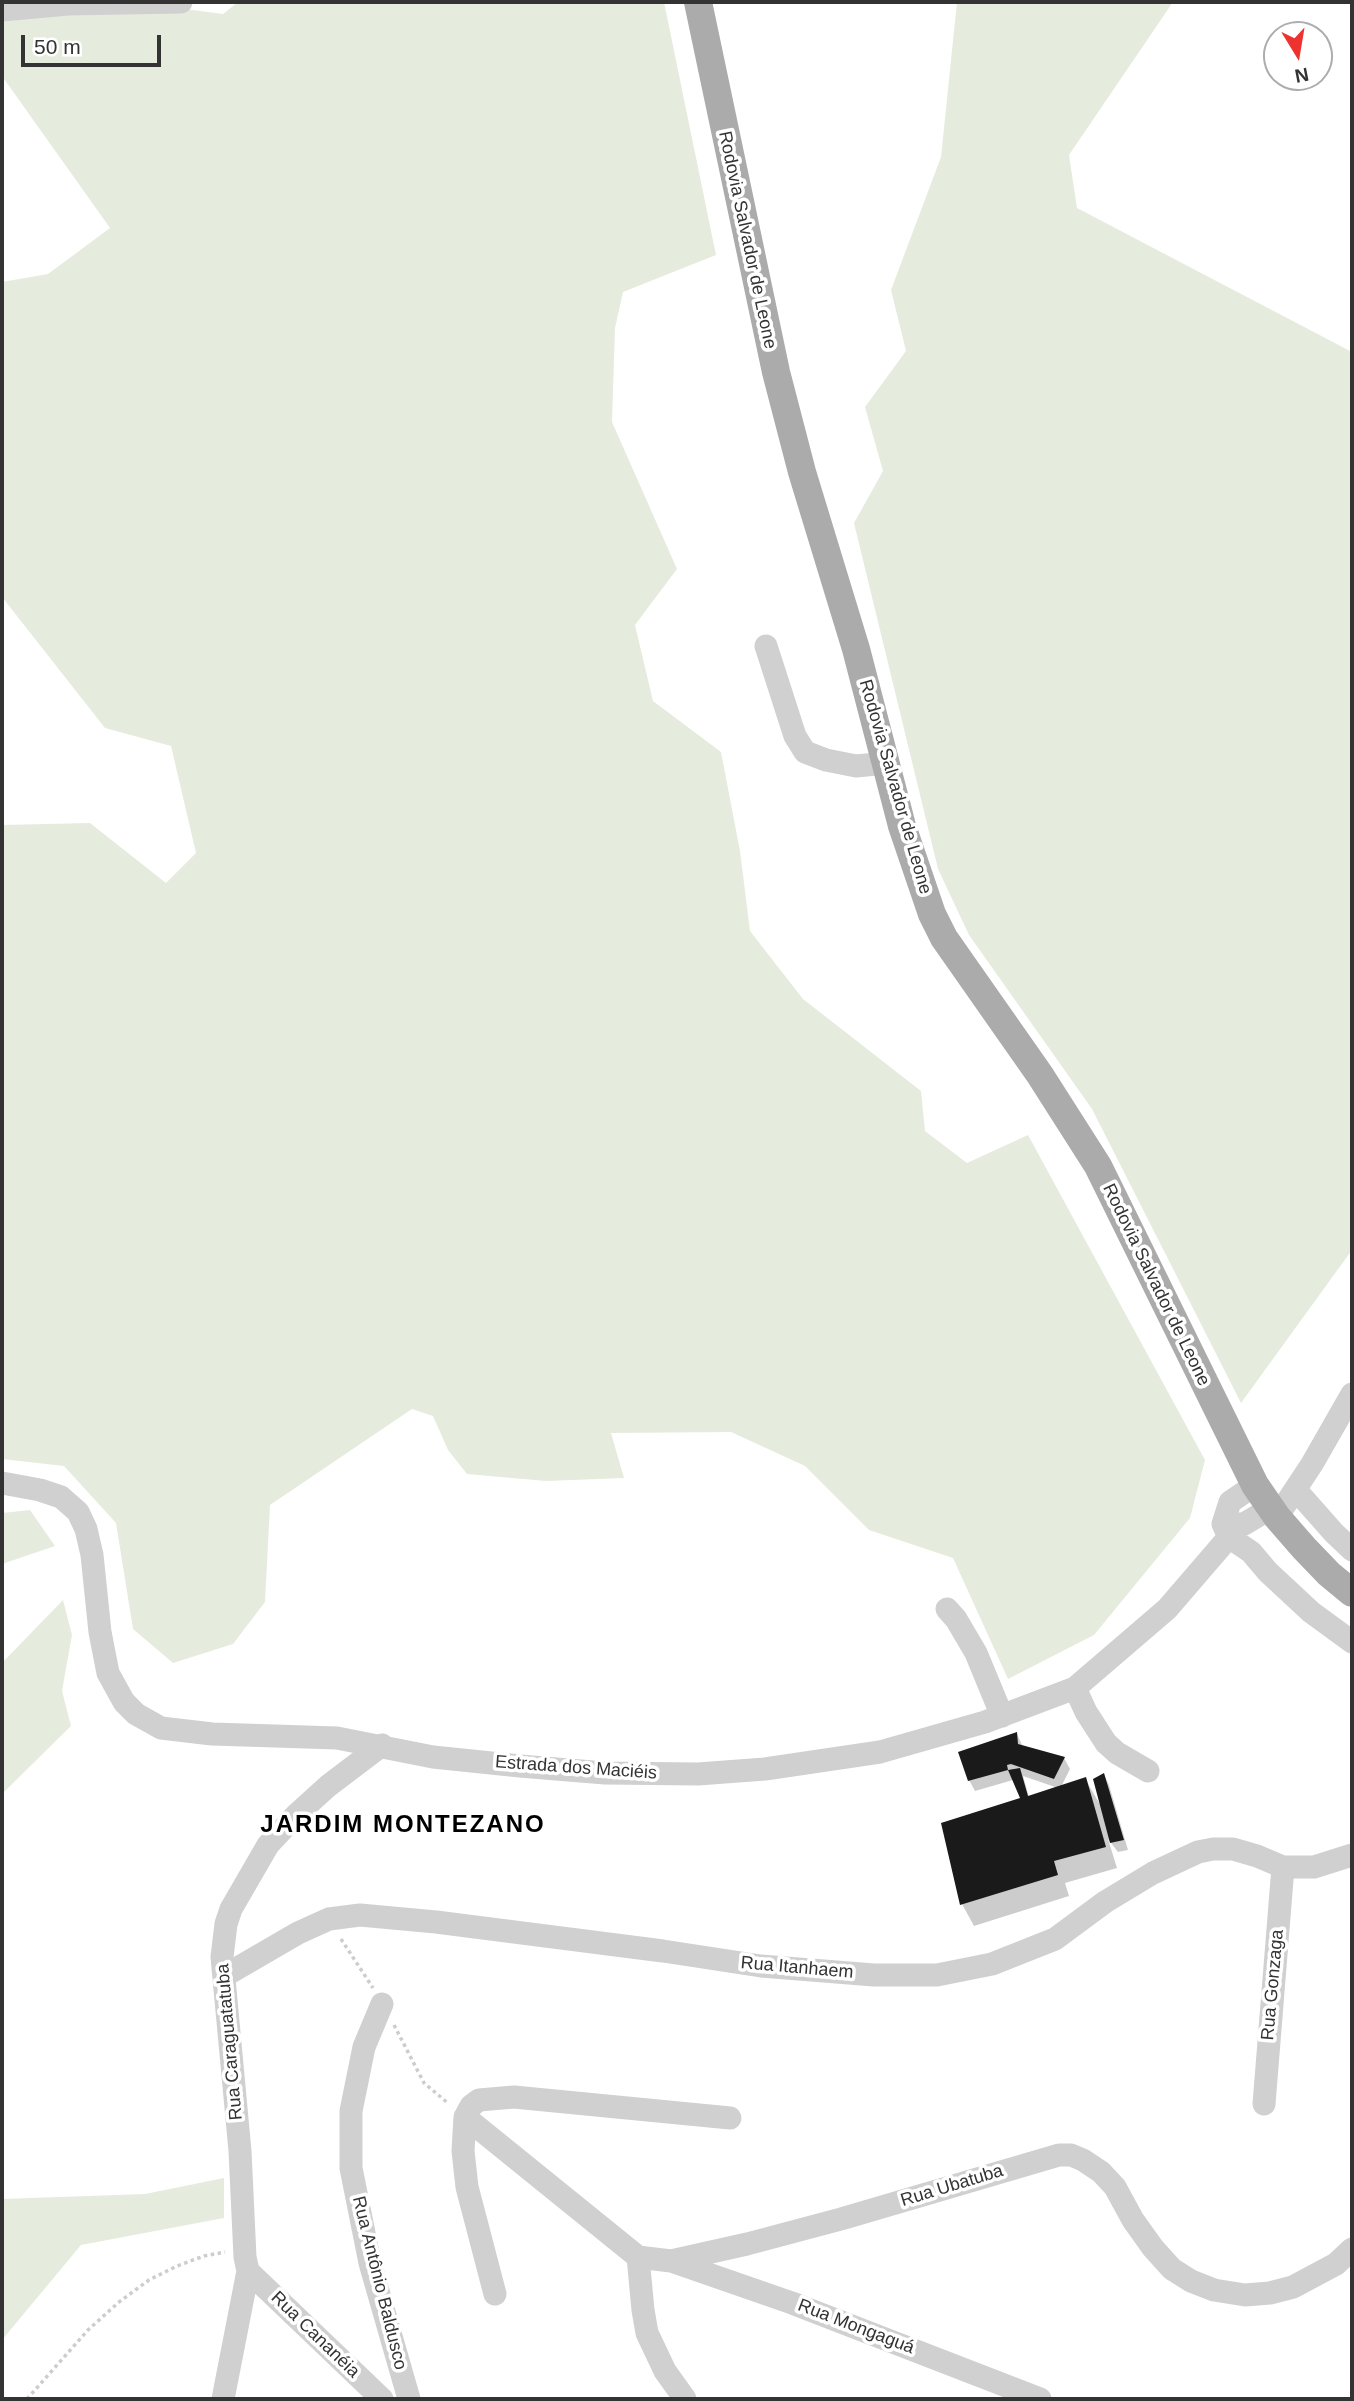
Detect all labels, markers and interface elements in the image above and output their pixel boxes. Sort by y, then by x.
scale bar [24,21,164,65]
north arrow [1263,21,1333,91]
text: 50 m [34,35,81,58]
text: N [1293,64,1310,87]
street label: Rodovia Salvador de Leone [713,129,781,351]
street label: Rodovia Salvador de Leone [854,677,936,897]
street label: Rodovia Salvador de Leone [1098,1180,1214,1390]
street label: Estrada dos Maciéis [494,1752,658,1784]
district label: JARDIM MONTEZANO [262,1811,544,1839]
street label: Rua Gonzaga [1257,1929,1289,2041]
street label: Rua Itanhaem [740,1952,854,1984]
street label: Rua Caraguatatuba [212,1963,248,2121]
street label: Rua Ubatuba [898,2160,1006,2212]
street label: Rua Antônio Baldusco [347,2194,411,2372]
street label: Rua Cananéia [266,2287,364,2383]
street label: Rua Mongaguá [795,2295,917,2359]

